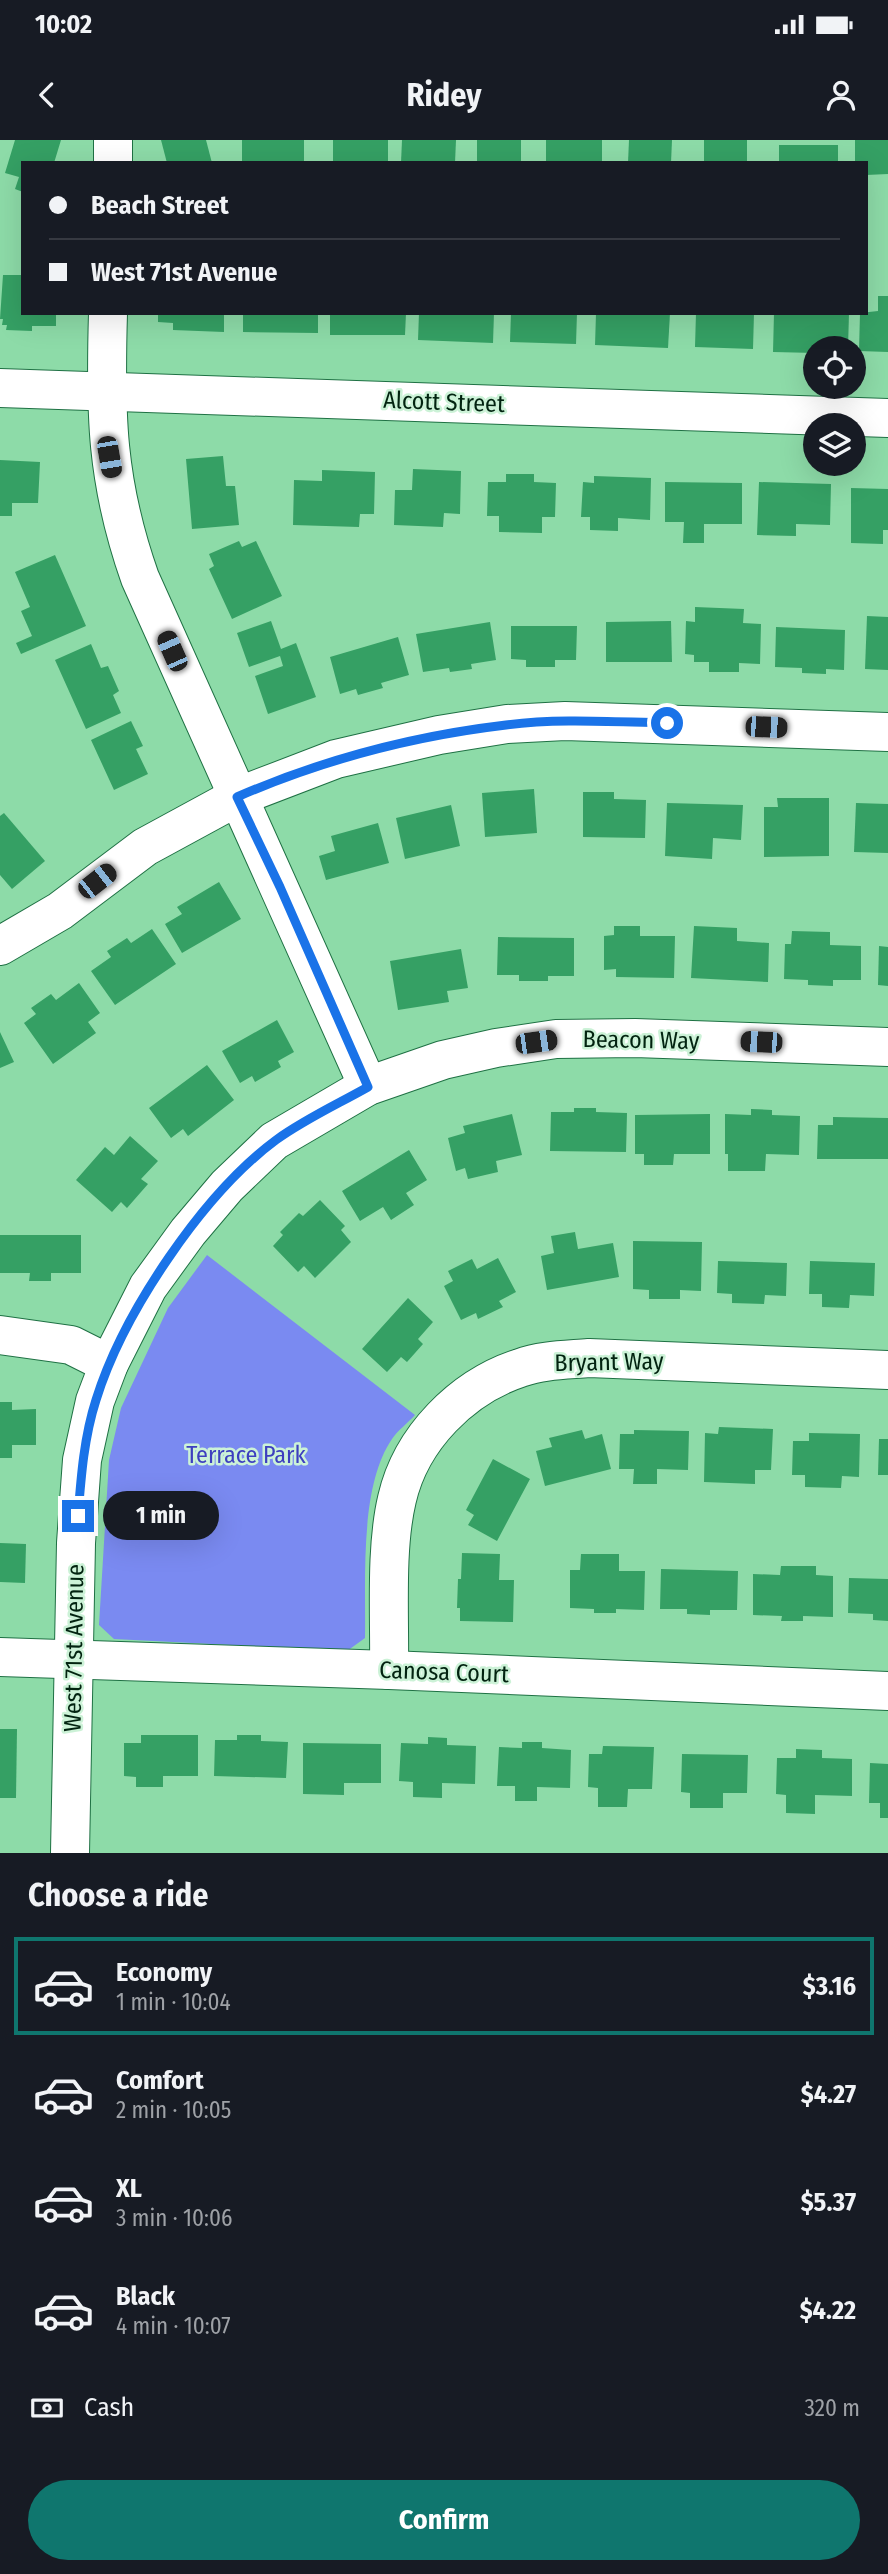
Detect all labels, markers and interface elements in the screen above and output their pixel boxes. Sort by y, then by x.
text: 10:02 [35,9,92,40]
icon: back [28,76,66,114]
text: Ridey [407,76,481,114]
icon: person [822,76,860,114]
text: Beach Street [91,190,229,221]
text: West 71st Avenue [91,257,277,288]
map controls [803,336,866,476]
button: locate [803,336,866,399]
street label: Alcott Street [383,386,505,418]
button: layers [803,413,866,476]
car [96,434,123,480]
car [154,628,191,674]
route start [651,707,683,739]
car [745,716,788,738]
car [74,860,121,902]
street label: Beacon Way [582,1025,700,1055]
car [514,1029,559,1055]
car [740,1031,783,1053]
street label: Bryant Way [554,1347,664,1377]
park label: Terrace Park [186,1441,306,1469]
callout: 1 min [102,1492,218,1540]
route end [62,1500,94,1532]
text: 1 min [136,1501,186,1529]
street label: West 71st Avenue [59,1564,89,1732]
street label: Canosa Court [379,1656,509,1688]
text: Choose a ride [28,1876,209,1914]
icon: car [32,1955,95,2018]
text: Economy [116,1957,212,1988]
text: $3.16 [803,1971,856,2002]
text: 1 min · 10:04 [116,1988,231,2016]
icon: car [32,2063,95,2126]
text: Comfort [116,2065,204,2096]
text: $4.27 [801,2079,856,2110]
text: 2 min · 10:05 [116,2096,231,2124]
icon: car [32,2171,95,2234]
text: XL [116,2173,142,2204]
text: $5.37 [801,2187,856,2218]
text: 3 min · 10:06 [116,2204,232,2232]
icon: car [32,2279,95,2342]
text: Black [116,2281,175,2312]
text: $4.22 [800,2295,856,2326]
text: 4 min · 10:07 [116,2312,231,2340]
icon: cash [28,2389,66,2427]
text: Cash [84,2392,134,2423]
text: 320 m [805,2394,860,2422]
button: Confirm [28,2480,860,2560]

